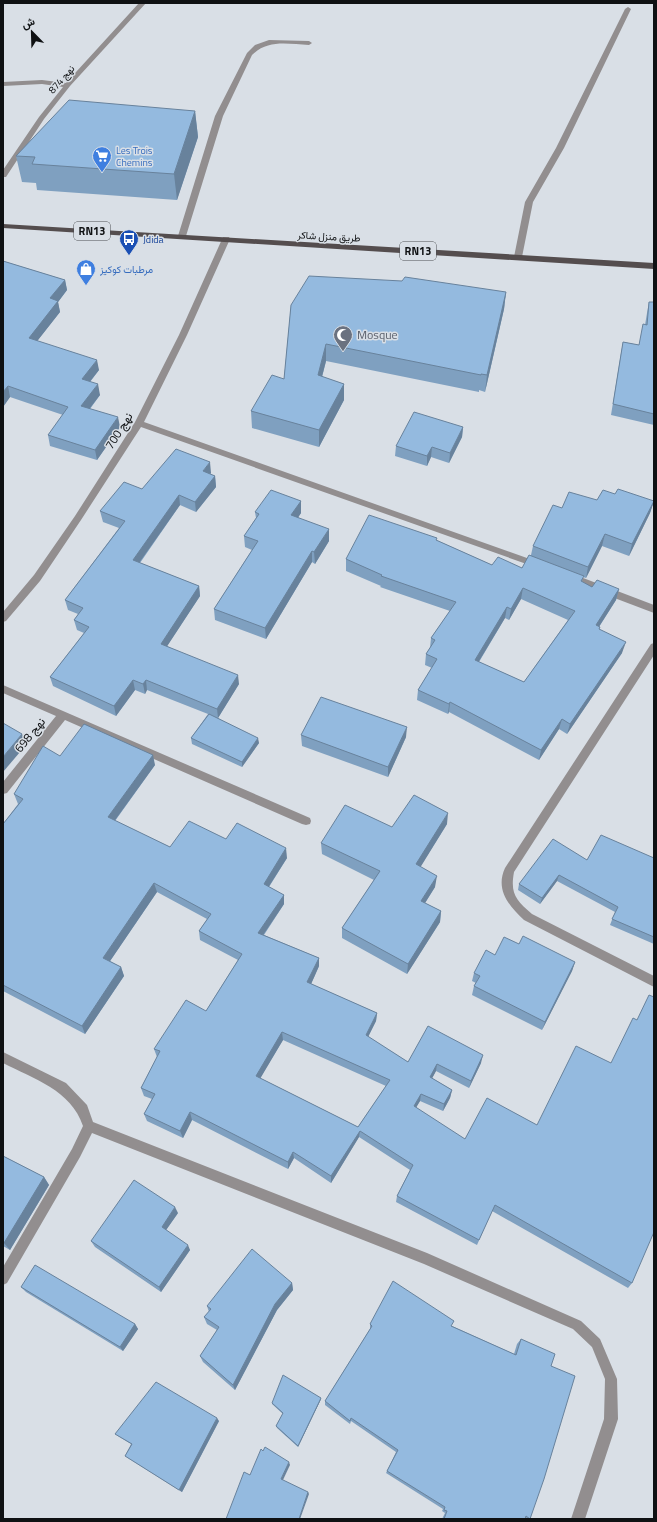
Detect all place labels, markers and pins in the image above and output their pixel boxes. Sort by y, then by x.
place label: Les Trois Chemins [116,143,153,170]
supermarket icon: Les Trois Chemins [91,145,113,173]
bus stop icon: Jdida [118,228,140,256]
place label: Jdida [143,232,164,247]
shop icon: مرطبات كوكيز [75,258,97,286]
place label: مرطبات كوكيز [99,262,153,277]
mosque icon: Mosque [332,324,354,352]
place label: Mosque [357,325,398,344]

